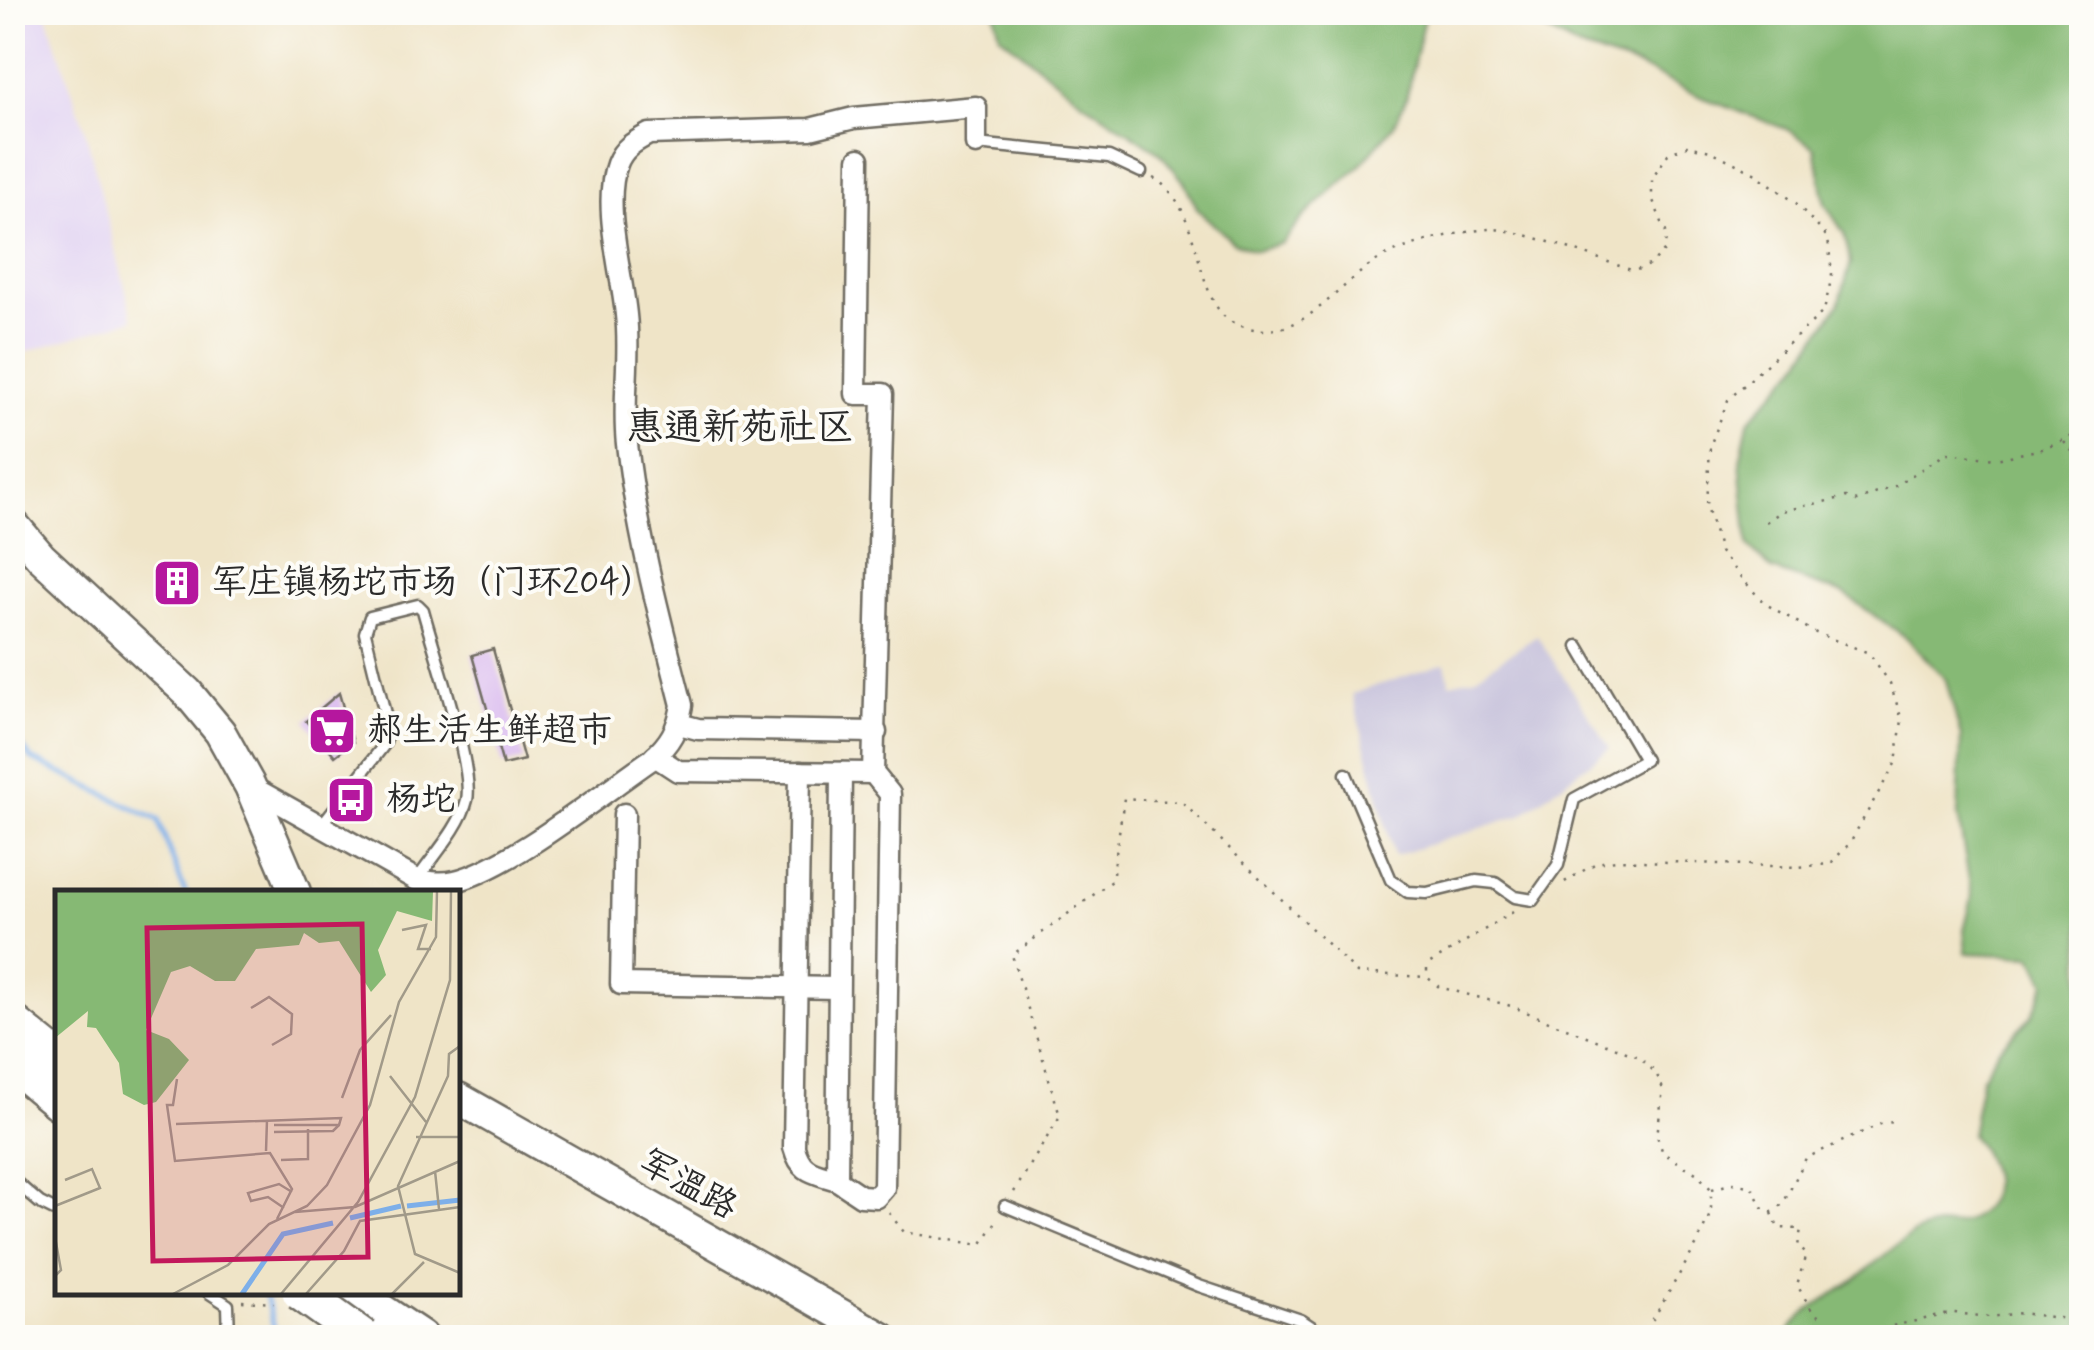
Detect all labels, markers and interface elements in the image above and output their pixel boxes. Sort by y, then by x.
district label: 惠通新苑社区 [626,404,854,453]
building icon: 军庄镇杨坨市场（门环204） [151,557,203,609]
place label: 军庄镇杨坨市场（门环204） [212,560,655,606]
supermarket icon: 郝生活生鲜超市 [306,705,358,757]
place label: 郝生活生鲜超市 [367,708,612,754]
bus stop icon: 杨坨 [325,774,377,826]
place label: 杨坨 [386,777,456,823]
inset map [55,890,460,1295]
street label: 军温路 [631,1139,745,1231]

